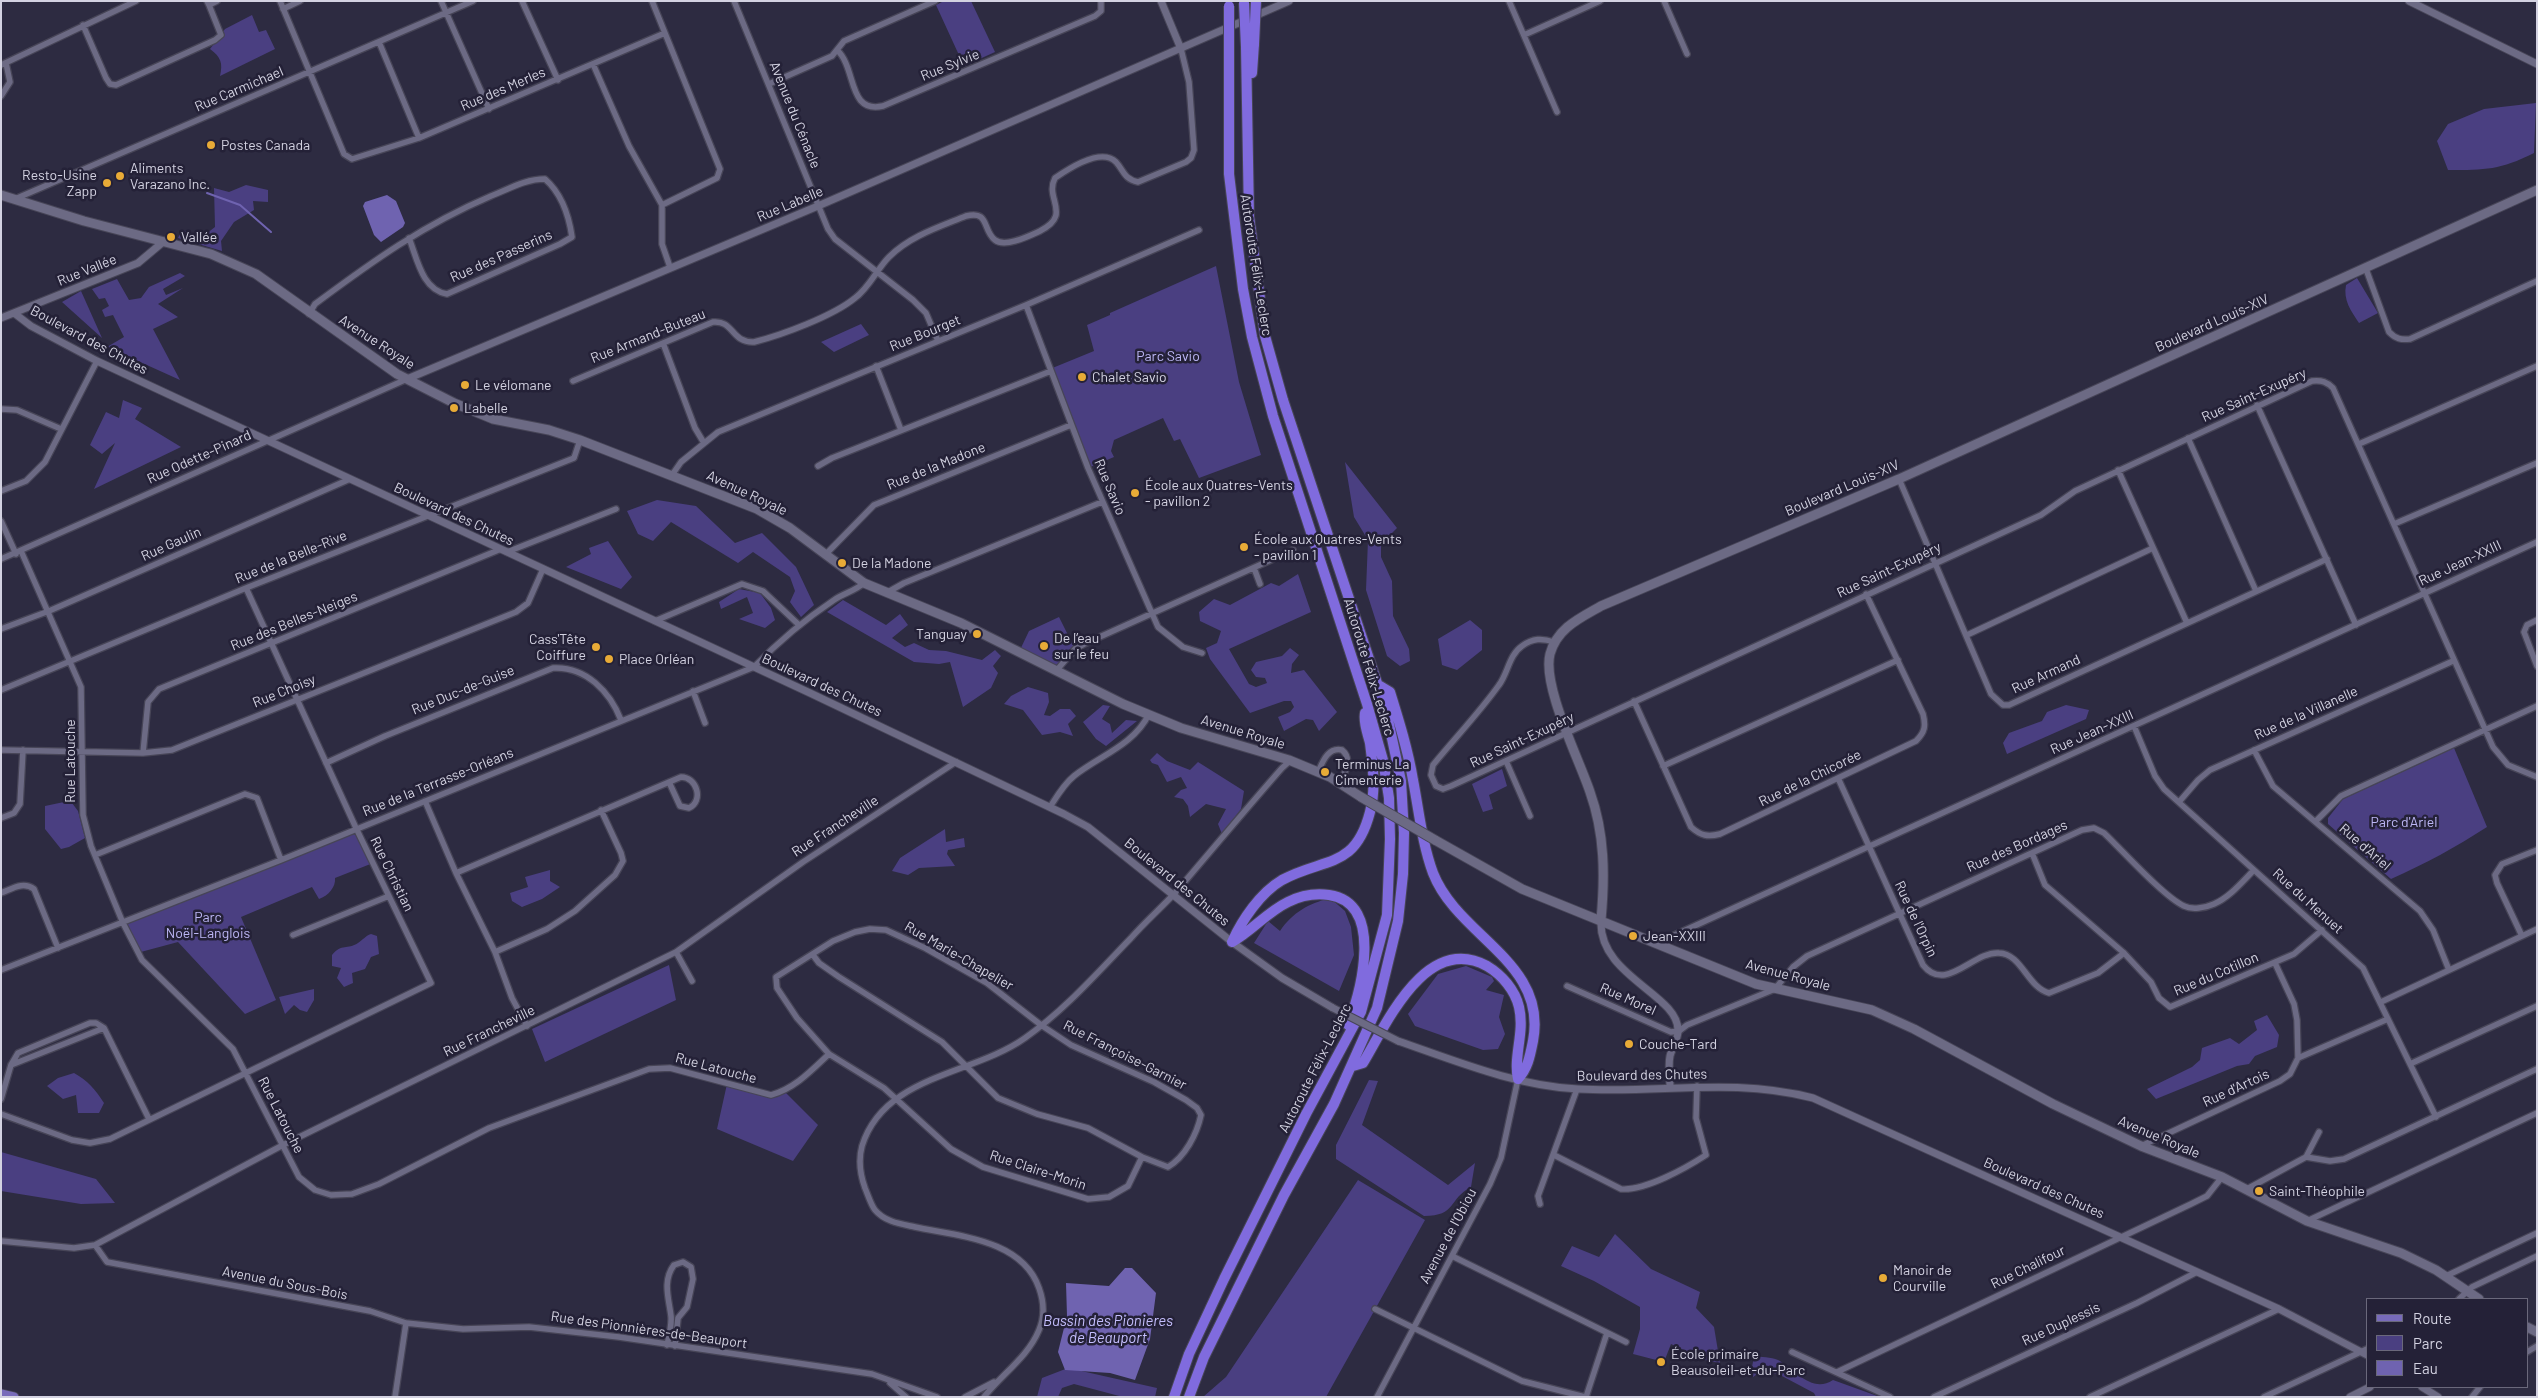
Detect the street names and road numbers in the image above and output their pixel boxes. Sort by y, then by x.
street label: Rue Sylvie [918,46,982,84]
street label: Avenue du Cénacle [766,59,824,171]
street label: Rue Carmichael [192,63,286,115]
street label: Rue des Merles [458,64,548,114]
street label: Rue Labelle [754,183,826,225]
street label: Autoroute Félix-Leclerc [1237,193,1275,337]
street label: Rue des Passerins [447,226,555,286]
street label: Rue Vallée [55,251,119,289]
street label: Boulevard Louis-XIV [2153,290,2271,356]
street label: Boulevard des Chutes [27,302,151,378]
street label: Rue Armand-Buteau [588,305,708,367]
street label: Avenue Royale [336,311,418,373]
street label: Rue Bourget [887,311,963,355]
street label: Rue Saint-Exupéry [2199,364,2309,426]
street label: Rue Odette-Pinard [144,427,254,487]
street label: Rue de la Madone [884,439,988,493]
street label: Rue Savio [1091,456,1129,518]
street label: Boulevard Louis-XIV [1782,456,1902,520]
street label: Avenue Royale [704,467,790,519]
street label: Boulevard des Chutes [391,479,517,549]
street label: Rue Gaulin [138,523,204,565]
street label: Rue de la Belle-Rive [233,527,349,587]
street label: Rue Jean-XXIII [2416,537,2504,589]
street label: Rue Saint-Exupéry [1834,539,1944,601]
street label: Rue des Belles-Neiges [228,588,360,654]
street label: Autoroute Félix-Leclerc [1340,596,1398,738]
street label: Boulevard des Chutes [759,650,885,720]
street label: Rue Armand [2009,651,2083,697]
street label: Rue Duc-de-Guise [409,662,517,718]
street label: Rue Choisy [250,671,318,711]
street label: Rue de la Villanelle [2252,683,2360,743]
street label: Rue Jean-XXIII [2048,706,2136,758]
street label: Rue Saint-Exupéry [1467,709,1577,771]
street label: Avenue Royale [1199,711,1287,753]
street label: Rue Latouche [62,719,78,803]
street label: Rue de la Terrasse-Orléans [360,744,516,820]
street label: Rue de la Chicorée [1756,746,1864,810]
street label: Rue Francheville [789,792,881,860]
street label: Rue des Bordages [1964,816,2070,876]
street label: Rue d'Ariel [2336,820,2394,874]
street label: Rue Christian [367,834,417,914]
street label: Boulevard des Chutes [1121,834,1233,930]
street label: Rue du Menuet [2269,865,2347,937]
street label: Rue de l'Orpin [1891,878,1941,960]
street label: Rue Marie-Chapelier [902,918,1016,994]
street label: Rue du Cotillon [2171,949,2261,999]
street label: Avenue Royale [1744,956,1832,994]
street label: Rue Morel [1597,979,1659,1019]
street label: Autoroute Félix-Leclerc [1275,1000,1355,1136]
street label: Rue Francheville [440,1002,538,1060]
street label: Rue Françoise-Garnier [1060,1017,1190,1093]
street label: Rue Latouche [673,1049,759,1087]
street label: Boulevard des Chutes [1577,1065,1707,1085]
street label: Rue d'Artois [2200,1065,2272,1111]
street label: Rue Latouche [255,1074,307,1156]
street label: Avenue Royale [2116,1112,2202,1162]
street label: Rue Claire-Morin [988,1146,1088,1194]
street label: Boulevard des Chutes [1981,1154,2107,1222]
street label: Avenue de l'Obiou [1416,1186,1480,1286]
street label: Rue Chalifour [1988,1242,2068,1292]
street label: Avenue du Sous-Bois [221,1263,349,1303]
street label: Rue Duplessis [2019,1299,2103,1349]
street label: Rue des Pionnières-de-Beauport [550,1308,748,1352]

